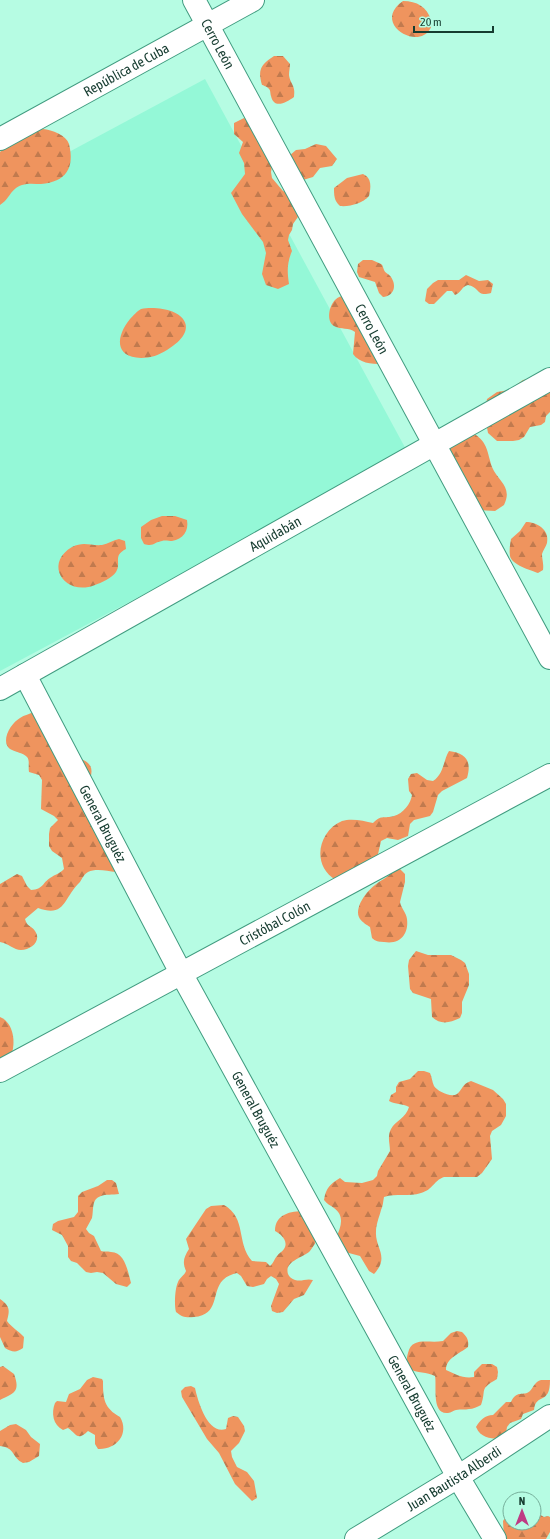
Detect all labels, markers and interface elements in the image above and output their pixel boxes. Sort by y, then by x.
scale bar [414,8,493,34]
text: 20 m [420,15,442,29]
street label: Cerro León [198,16,238,72]
street label: República de Cuba [81,40,172,100]
street label: Cerro León [352,301,392,357]
street label: Aquidabán [247,513,304,555]
street label: General Bruguéz [76,783,130,865]
street label: Cristóbal Colón [237,898,313,949]
street label: General Bruguéz [229,1068,283,1150]
street label: General Bruguéz [385,1352,439,1434]
street label: Juan Bautista Alberdi [404,1443,504,1514]
north arrow [502,1491,542,1531]
text: N [519,1495,525,1507]

